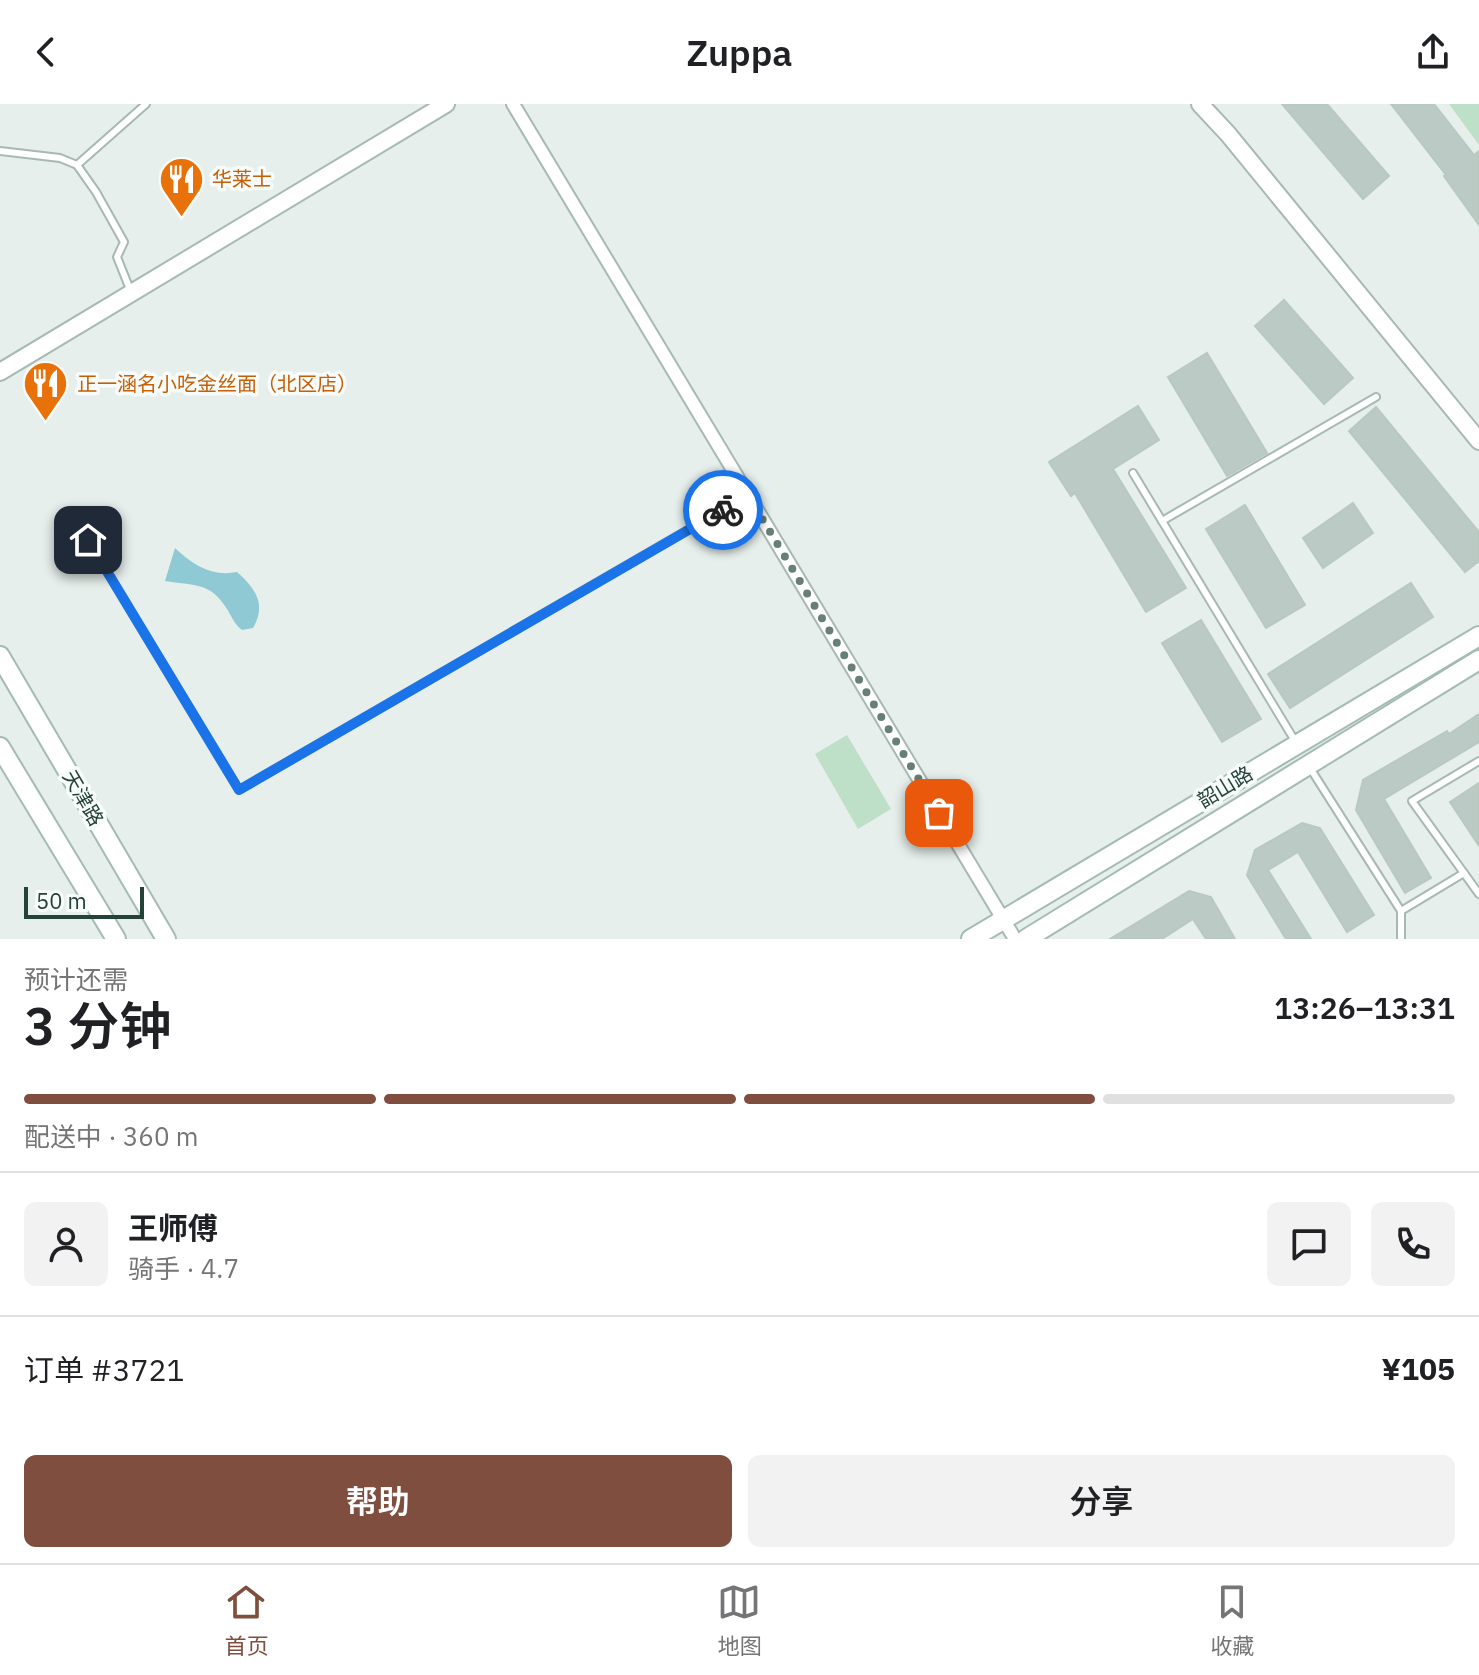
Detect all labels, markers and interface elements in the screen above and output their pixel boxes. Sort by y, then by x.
text: Zuppa [687,29,792,76]
icon: back [24,30,68,74]
icon: share [1411,30,1455,74]
restaurant icon: 华莱士 [157,155,205,218]
place label: 华莱士 [212,165,272,192]
restaurant icon: 正一涵名小吃金丝面（北区店） [22,360,70,423]
place label: 正一涵名小吃金丝面（北区店） [77,370,357,397]
courier [683,470,763,550]
icon: bike [701,488,745,532]
pin [54,506,122,574]
icon: home [66,518,110,562]
street label: 韶山路 [1192,760,1257,814]
street label: 天津路 [57,765,110,830]
pin [905,779,973,847]
icon: bag [917,791,961,835]
scale bar [24,883,144,919]
text: 50 m [36,886,87,915]
text: 预计还需 [24,962,128,996]
text: 13:26–13:31 [1274,988,1455,1027]
text: 3 分钟 [24,992,171,1059]
text: 配送中 · 360 m [24,1119,198,1153]
button: person [24,1202,108,1286]
button: chat [1267,1202,1351,1286]
button: phone [1371,1202,1455,1286]
text: 王师傅 [128,1208,218,1247]
text: 骑手 · 4.7 [128,1251,239,1285]
text: ¥105 [1382,1349,1455,1388]
text: 订单 #3721 [24,1350,184,1389]
button: 帮助 [24,1455,732,1547]
button: 分享 [748,1455,1455,1547]
tab: 首页 [224,1580,269,1660]
tab: 地图 [717,1580,762,1660]
tab: 收藏 [1210,1580,1255,1660]

